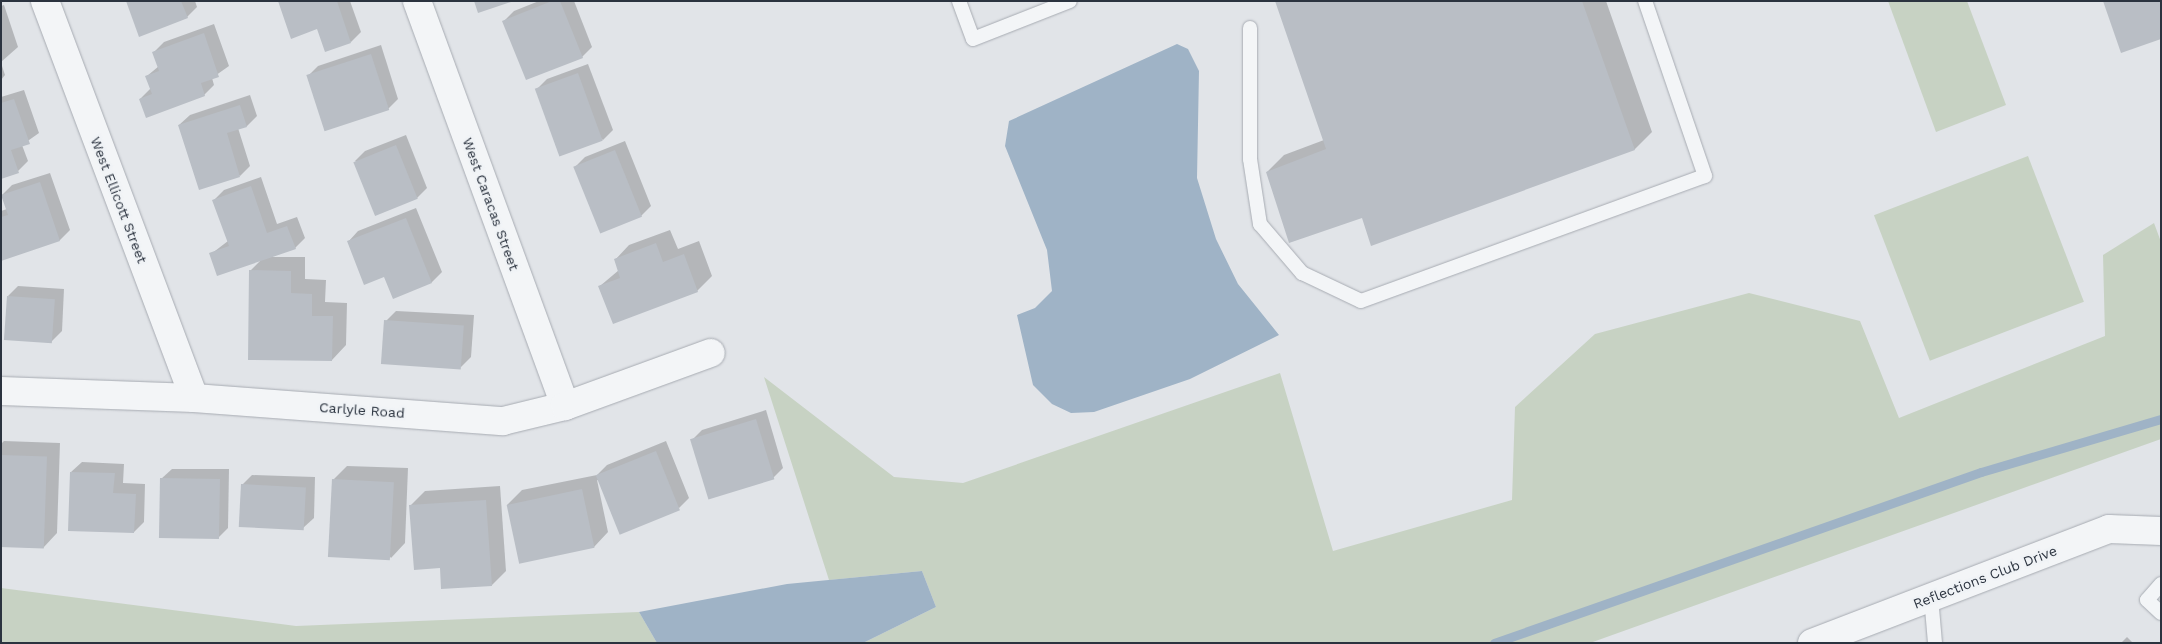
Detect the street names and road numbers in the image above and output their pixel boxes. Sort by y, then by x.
street label: West Ellicott Street [87,134,151,266]
street label: West Caracas Street [459,135,523,273]
street label: Carlyle Road [319,399,405,421]
street label: Reflections Club Drive [1911,542,2059,612]

